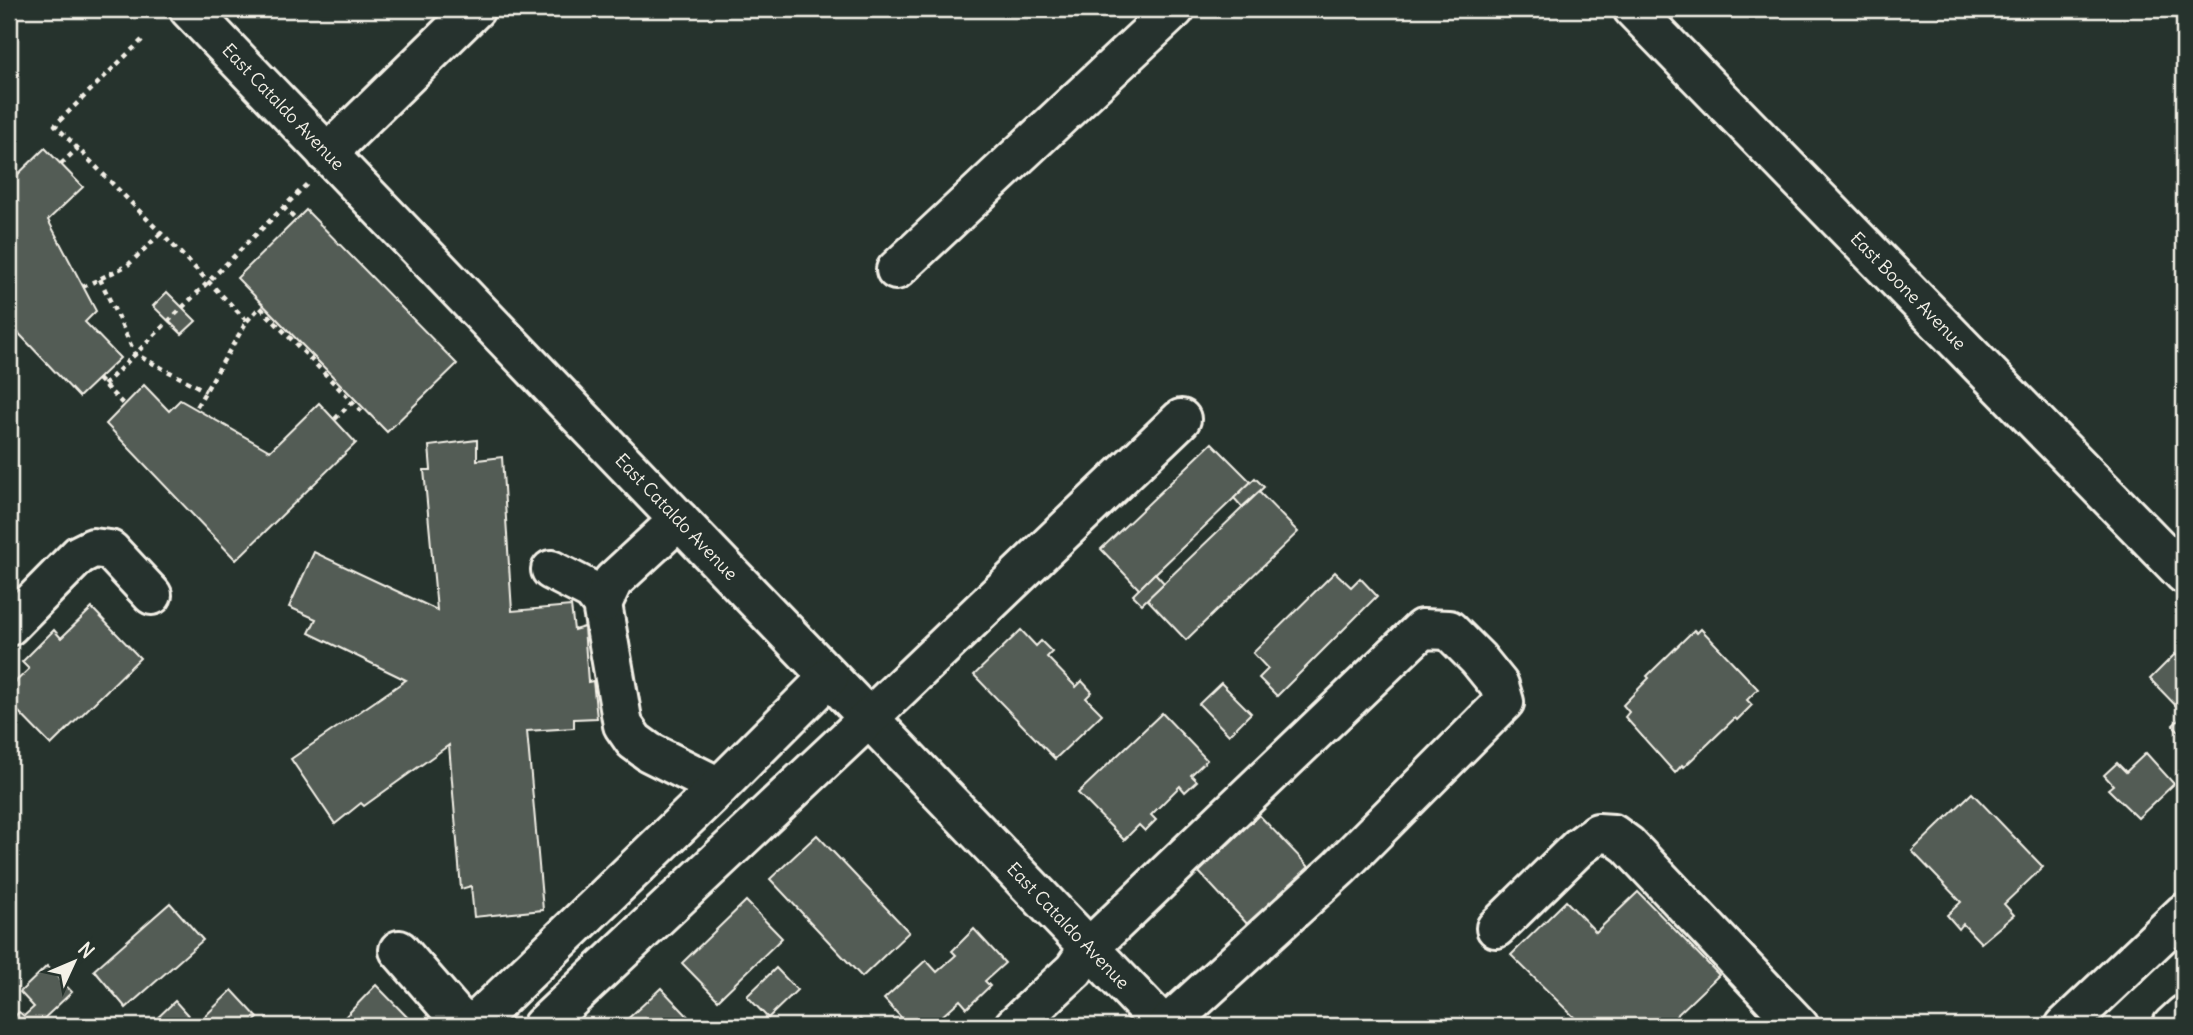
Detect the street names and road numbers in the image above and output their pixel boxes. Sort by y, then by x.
street label: East Cataldo Avenue [217,39,350,175]
street label: East Boone Avenue [1846,227,1971,355]
street label: East Cataldo Avenue [610,449,743,585]
street label: East Cataldo Avenue [1002,857,1134,994]

